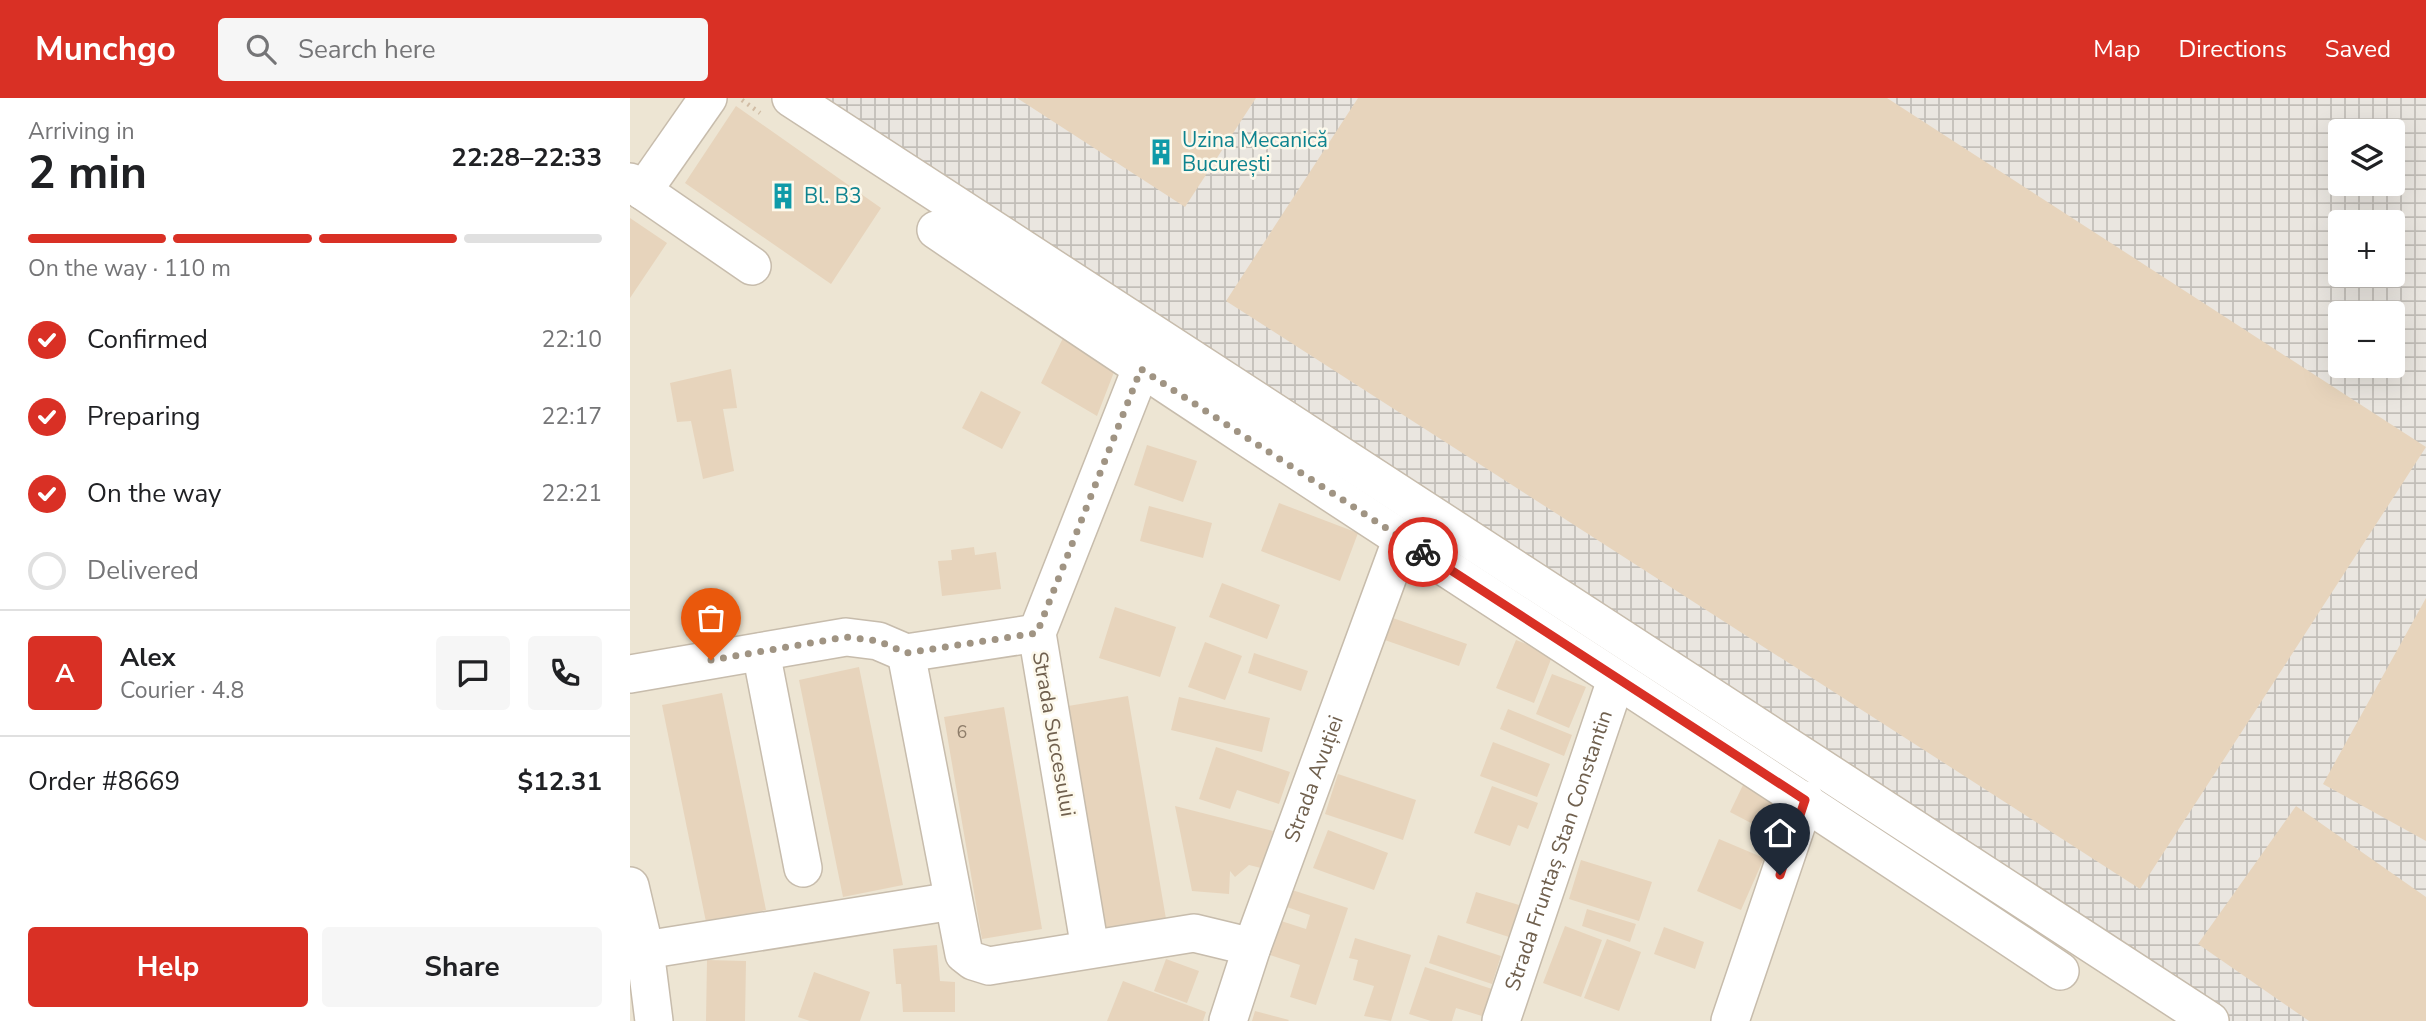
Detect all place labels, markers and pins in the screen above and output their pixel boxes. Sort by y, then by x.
place label: Uzina Mecanică București [1182,126,1328,178]
building icon: Uzina Mecanică București [1146,137,1176,167]
building icon: Bl. B3 [768,181,798,211]
place label: Bl. B3 [804,182,862,210]
pin [681,588,741,660]
pin [1750,803,1810,875]

